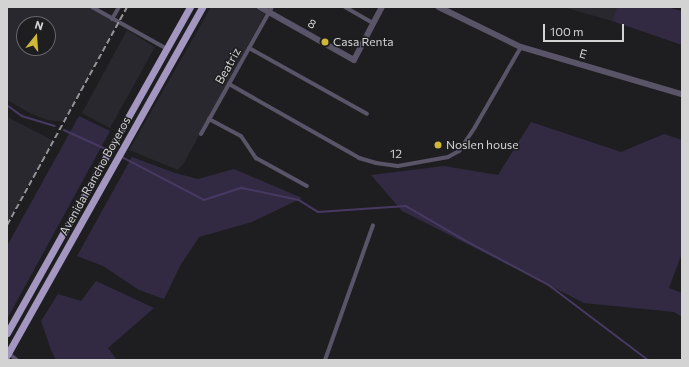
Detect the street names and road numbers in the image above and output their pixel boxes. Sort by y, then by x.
street label: 8 [305,16,319,32]
street label: Beatriz [212,45,244,87]
street label: E [578,46,588,62]
street label: Avenida Rancho Boyeros [56,114,134,238]
street label: 12 [390,147,402,161]

